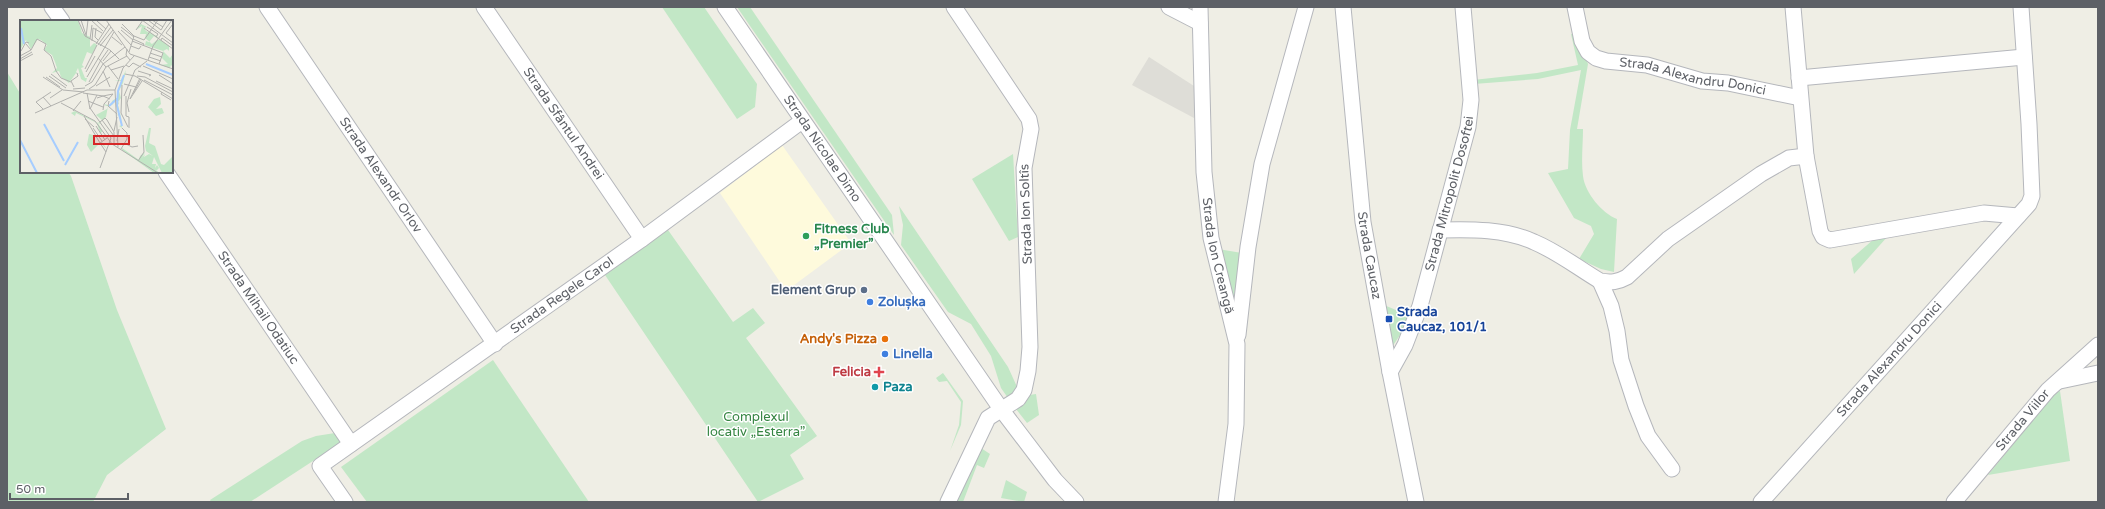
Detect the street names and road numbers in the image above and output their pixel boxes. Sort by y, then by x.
street label: Strada Alexandru Donici [1619,54,1767,99]
street label: Strada Sfântul Andrei [520,64,607,183]
street label: Strada Nicolae Dimo [780,92,865,205]
street label: Strada Alexandr Orlov [336,114,426,236]
street label: Strada Mitropolit Dosoftei [1422,115,1477,273]
street label: Strada Ion Soltîs [1016,164,1036,264]
street label: Strada Ion Creangă [1199,197,1237,316]
street label: Strada Caucaz [1354,211,1385,301]
street label: Strada Mihail Odatiuc [214,248,302,367]
street label: Strada Regele Carol [507,254,617,337]
street label: Strada Alexandru Donici [1833,298,1945,420]
street label: Strada Viilor [1992,386,2053,454]

